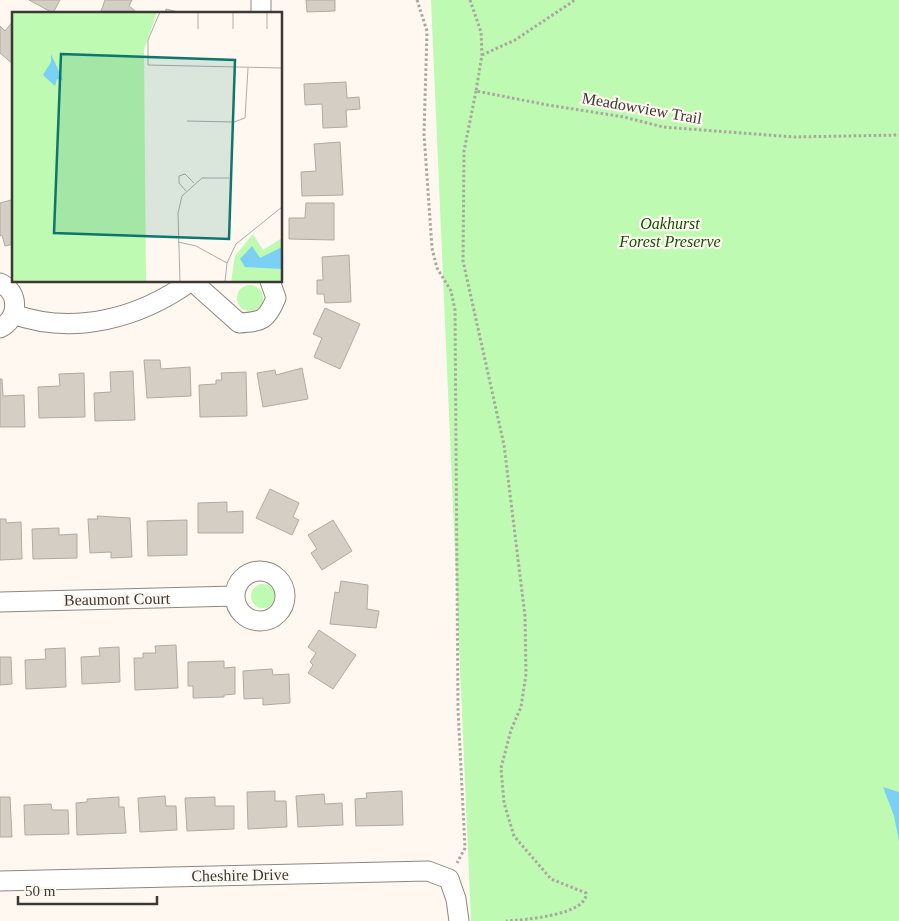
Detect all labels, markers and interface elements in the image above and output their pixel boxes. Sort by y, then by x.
inset map [12,12,282,282]
street label: Meadowview Trail [581,89,704,127]
park label: Oakhurst Forest Preserve [618,215,721,250]
street label: Beaumont Court [64,590,171,608]
street label: Cheshire Drive [191,866,289,884]
scale bar [18,874,156,906]
text: 50 m [25,883,56,899]

